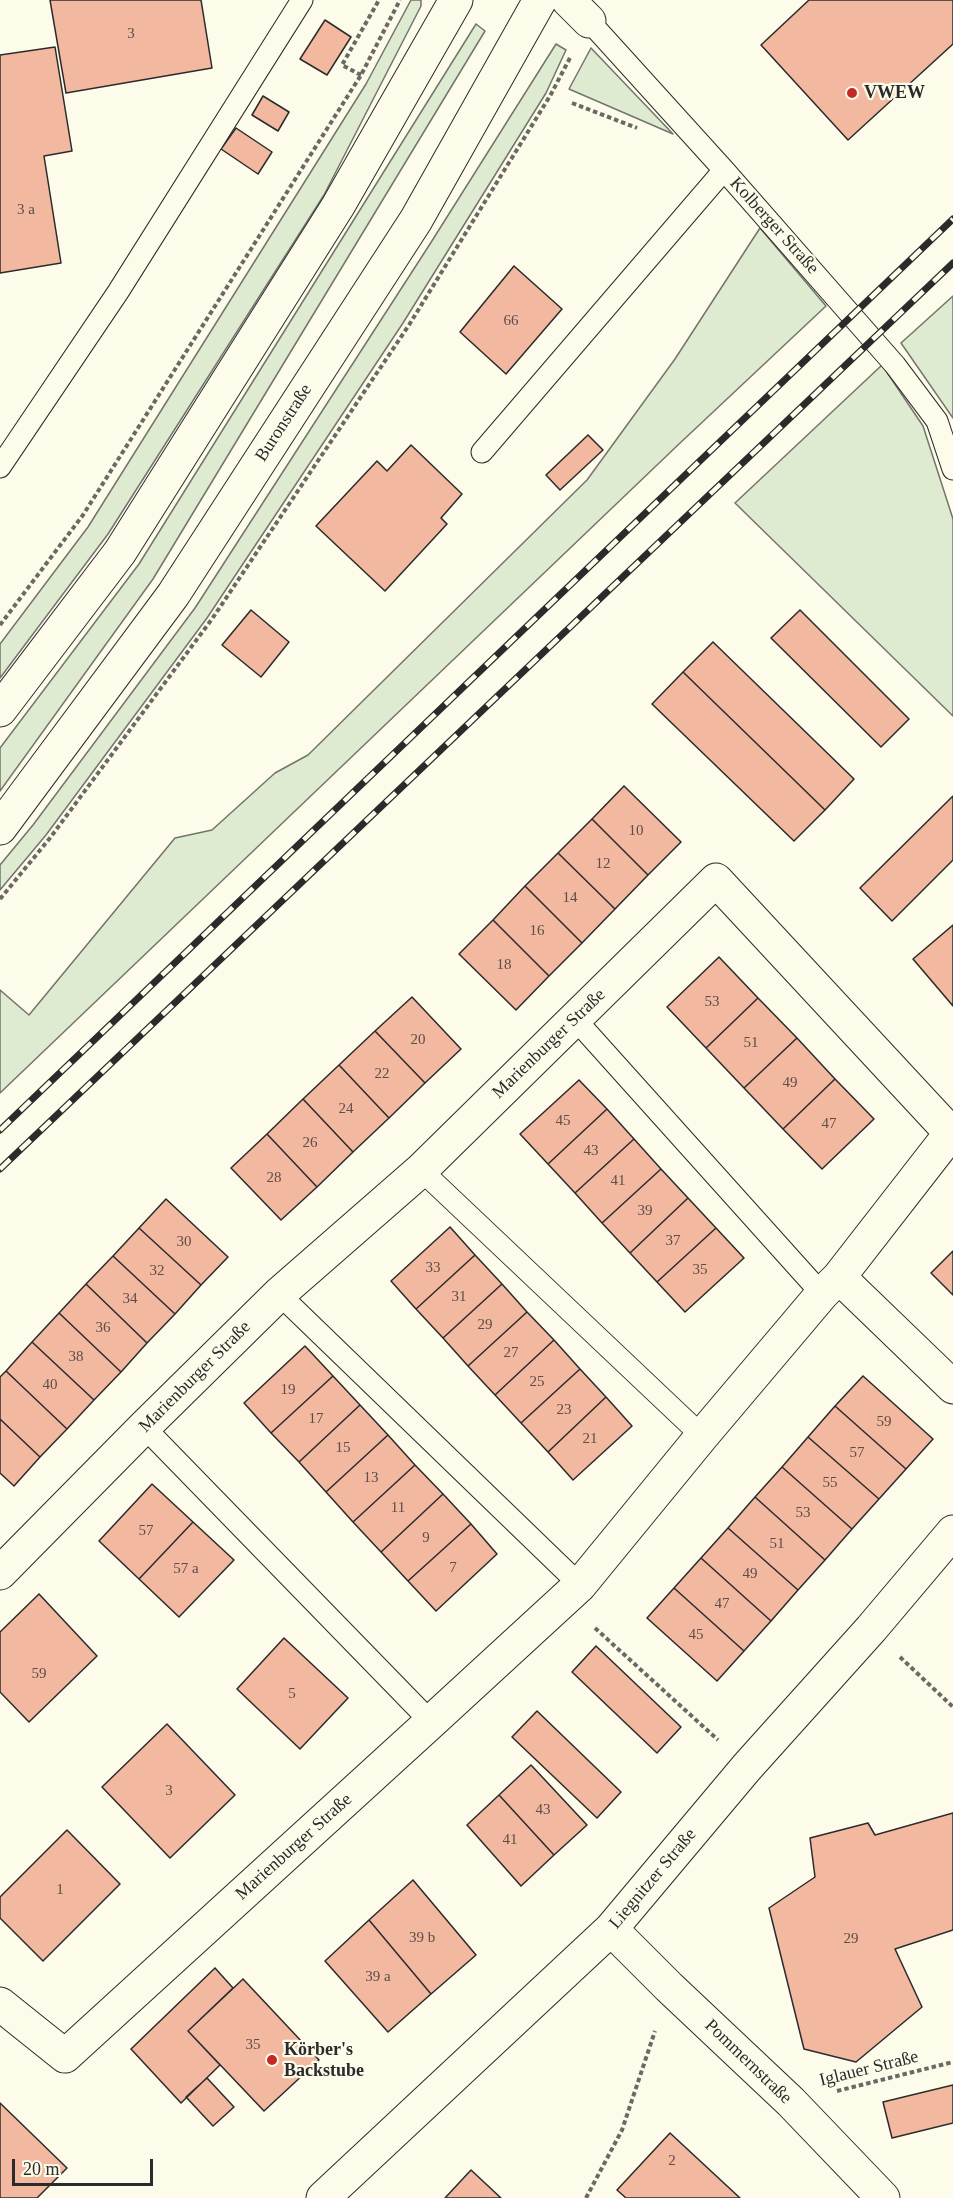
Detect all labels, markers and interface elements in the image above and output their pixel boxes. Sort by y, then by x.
house number: 3 [127,25,135,43]
place label: VWEW [864,82,925,104]
marker: VWEW [845,86,859,100]
street label: Kolberger Straße [725,173,823,279]
house number: 3 a [17,201,35,219]
house number: 66 [504,312,518,330]
street label: Buronstraße [251,380,317,466]
house number: 10 [628,822,644,840]
house number: 12 [596,855,610,873]
house number: 14 [562,889,578,907]
house number: 16 [530,922,544,940]
house number: 18 [496,956,512,974]
street label: Marienburger Straße [488,984,610,1104]
house number: 53 [704,993,720,1011]
house number: 20 [410,1031,426,1049]
house number: 51 [744,1034,758,1052]
house number: 22 [374,1065,389,1083]
house number: 49 [782,1074,798,1092]
house number: 24 [338,1100,354,1118]
house number: 45 [556,1112,570,1130]
house number: 47 [822,1115,836,1133]
house number: 26 [302,1134,318,1152]
house number: 43 [584,1142,598,1160]
house number: 28 [266,1169,282,1187]
house number: 41 [610,1172,626,1190]
house number: 39 [638,1202,652,1220]
house number: 37 [666,1232,680,1250]
house number: 30 [176,1233,192,1251]
house number: 33 [426,1259,440,1277]
house number: 35 [692,1261,708,1279]
house number: 32 [150,1262,164,1280]
house number: 31 [452,1288,466,1306]
house number: 34 [122,1290,138,1308]
house number: 29 [478,1316,492,1334]
street label: Marienburger Straße [135,1317,255,1437]
house number: 36 [96,1319,110,1337]
house number: 27 [504,1344,518,1362]
house number: 38 [68,1348,84,1366]
house number: 25 [530,1373,544,1391]
house number: 40 [42,1376,58,1394]
house number: 19 [280,1381,296,1399]
house number: 23 [556,1401,572,1419]
house number: 17 [308,1410,324,1428]
house number: 59 [876,1413,892,1431]
house number: 21 [582,1430,598,1448]
house number: 15 [336,1439,350,1457]
house number: 57 [850,1444,864,1462]
house number: 13 [364,1469,378,1487]
house number: 55 [822,1474,838,1492]
house number: 11 [391,1499,405,1517]
house number: 53 [796,1504,810,1522]
house number: 57 [138,1522,154,1540]
house number: 9 [422,1529,430,1547]
house number: 51 [770,1535,784,1553]
house number: 7 [449,1559,457,1577]
house number: 57 a [173,1560,199,1578]
house number: 49 [742,1565,758,1583]
house number: 47 [714,1595,730,1613]
house number: 45 [688,1626,704,1644]
house number: 59 [32,1665,46,1683]
house number: 5 [288,1685,296,1703]
house number: 3 [165,1782,173,1800]
street label: Marienburger Straße [231,1789,357,1905]
house number: 43 [536,1801,550,1819]
street label: Liegnitzer Straße [605,1824,701,1934]
house number: 41 [502,1831,518,1849]
house number: 1 [56,1881,64,1899]
house number: 39 b [409,1929,435,1947]
house number: 29 [844,1930,858,1948]
house number: 39 a [365,1968,391,1986]
street label: Pommernstraße [700,2015,796,2109]
house number: 35 [246,2036,260,2054]
place label: Körber's Backstube [284,2039,364,2082]
street label: Iglauer Straße [817,2046,921,2092]
marker: Körber's Backstube [265,2053,279,2067]
scale bar [15,2147,156,2185]
house number: 2 [668,2152,676,2170]
text: 20 m [23,2159,60,2179]

